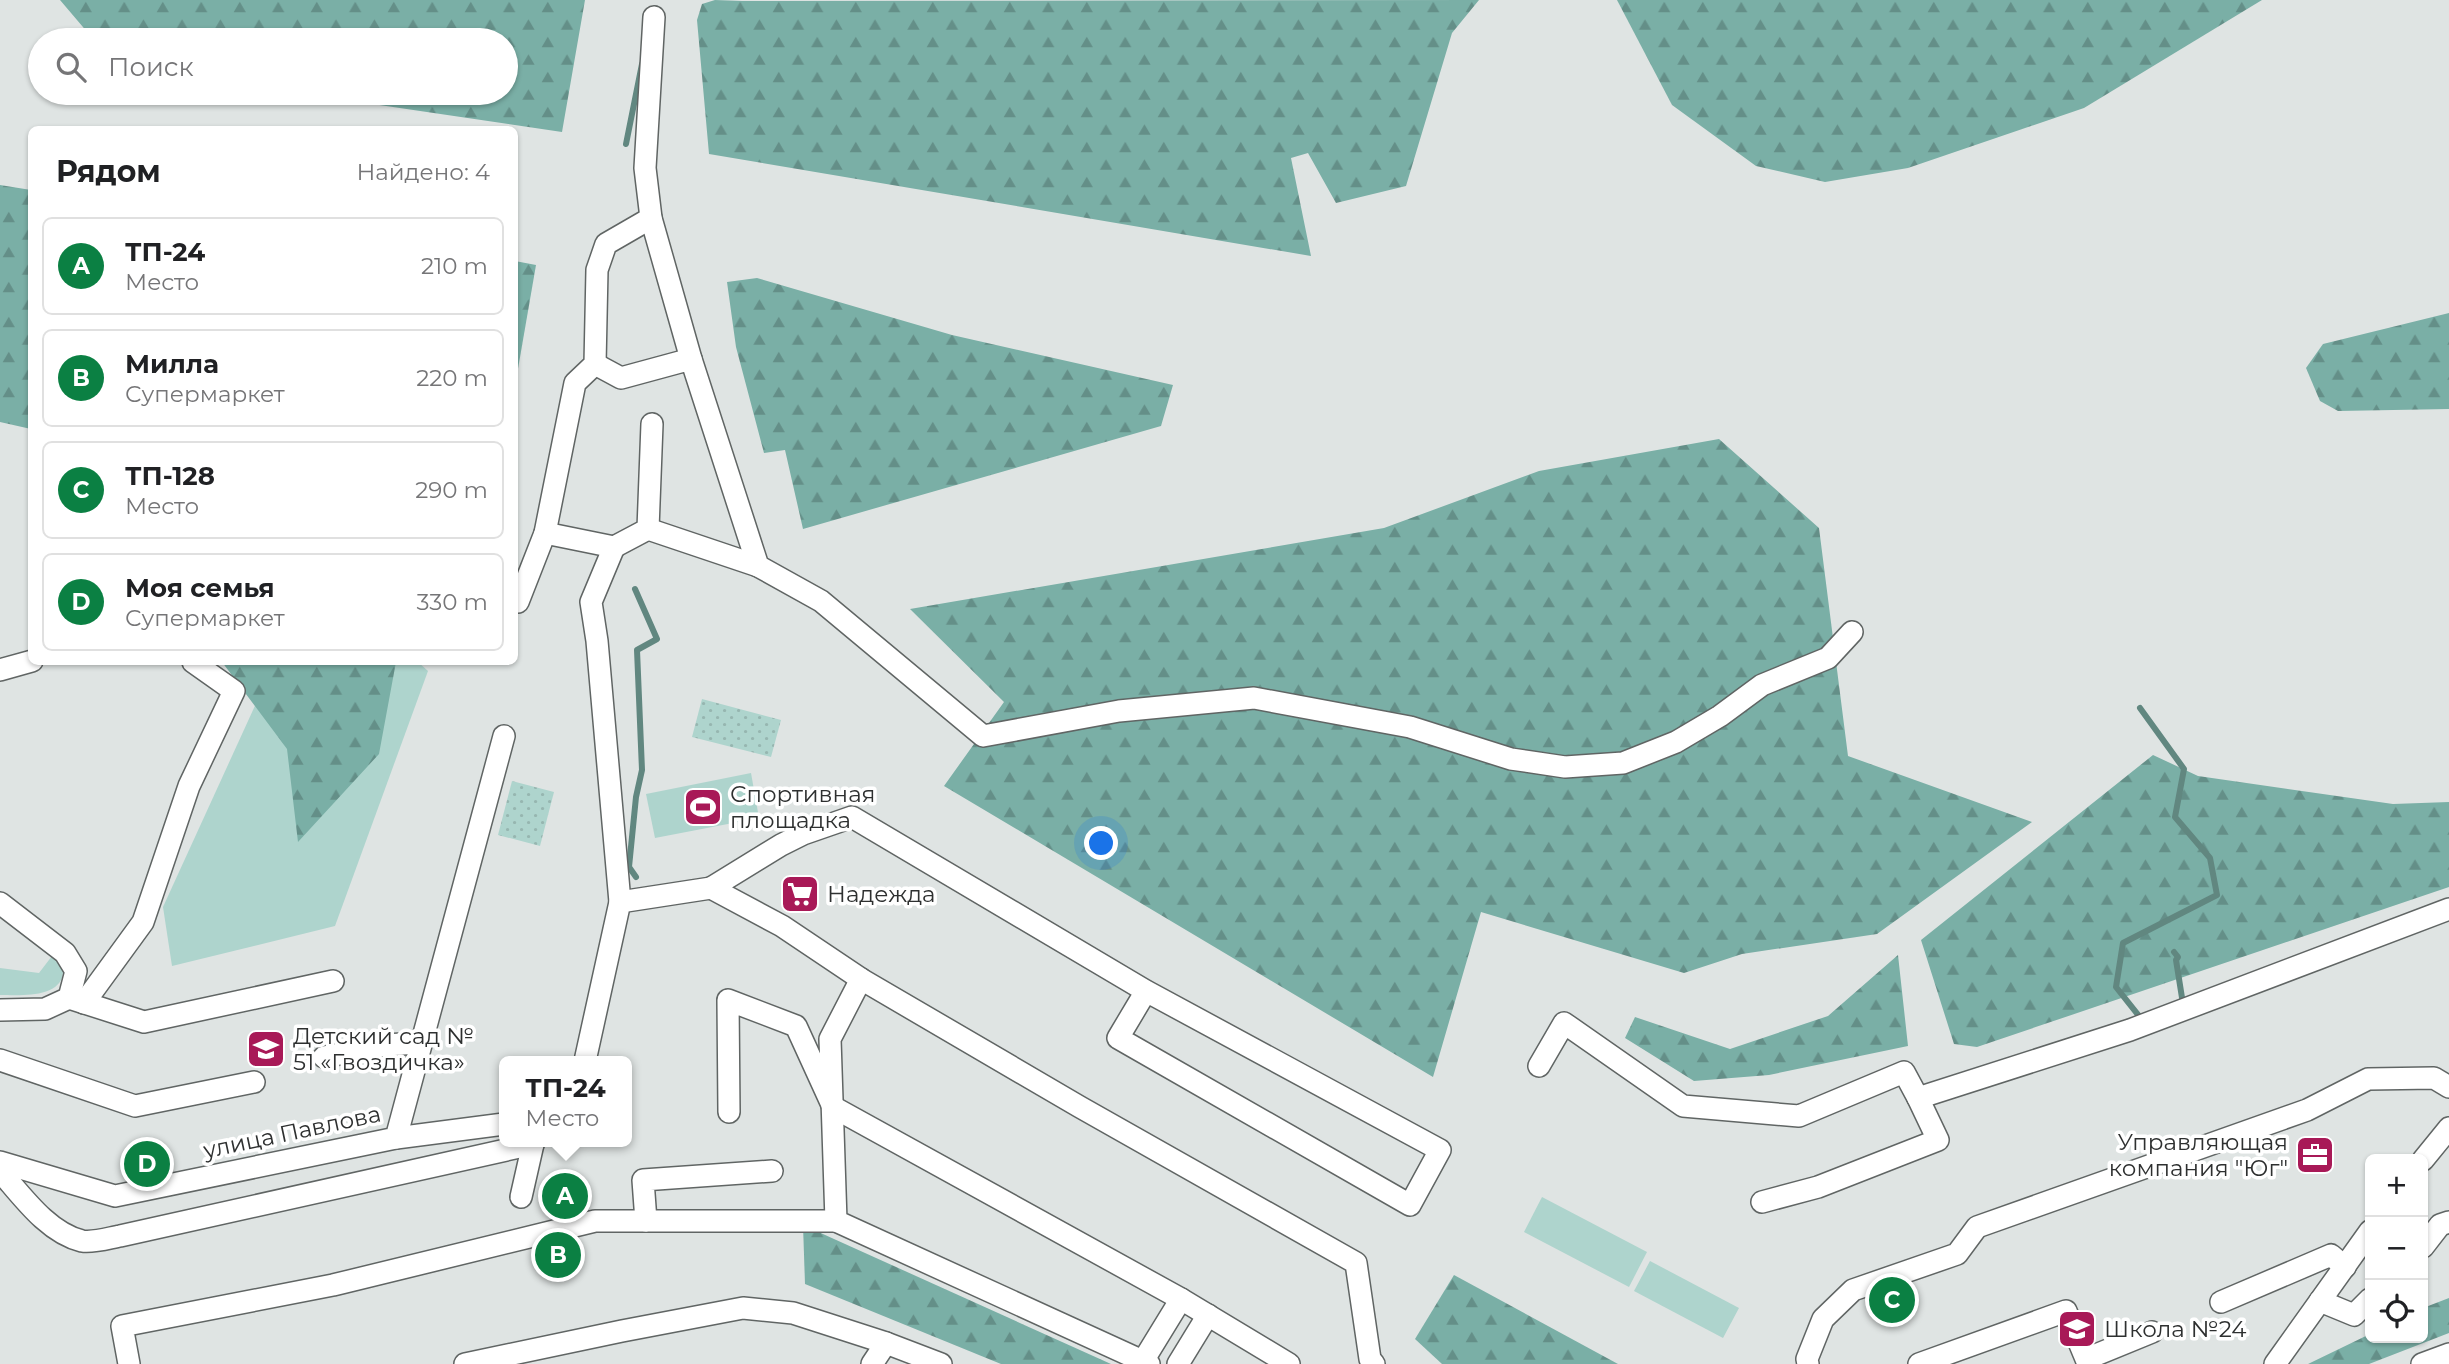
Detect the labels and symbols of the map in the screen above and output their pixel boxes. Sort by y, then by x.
place label: Спортивная площадка [730,780,875,834]
sports icon: Спортивная площадка [682,786,724,828]
your location [1084,826,1118,860]
supermarket icon: Надежда [779,873,821,915]
place label: Надежда [827,880,936,908]
place label: Детский сад № 51 «Гвоздичка» [293,1022,474,1076]
school or university icon: Детский сад № 51 «Гвоздичка» [245,1028,287,1070]
street label: улица Павлова [200,1100,383,1165]
place label: Управляющая компания "Юг" [2109,1128,2288,1182]
office icon: Управляющая компания "Юг" [2294,1134,2336,1176]
pin: D [124,1138,170,1190]
pin: A [542,1170,588,1222]
pin: B [535,1229,581,1281]
pin: C [1869,1274,1915,1326]
school or university icon: Школа №24 [2056,1308,2098,1350]
place label: Школа №24 [2104,1315,2246,1343]

